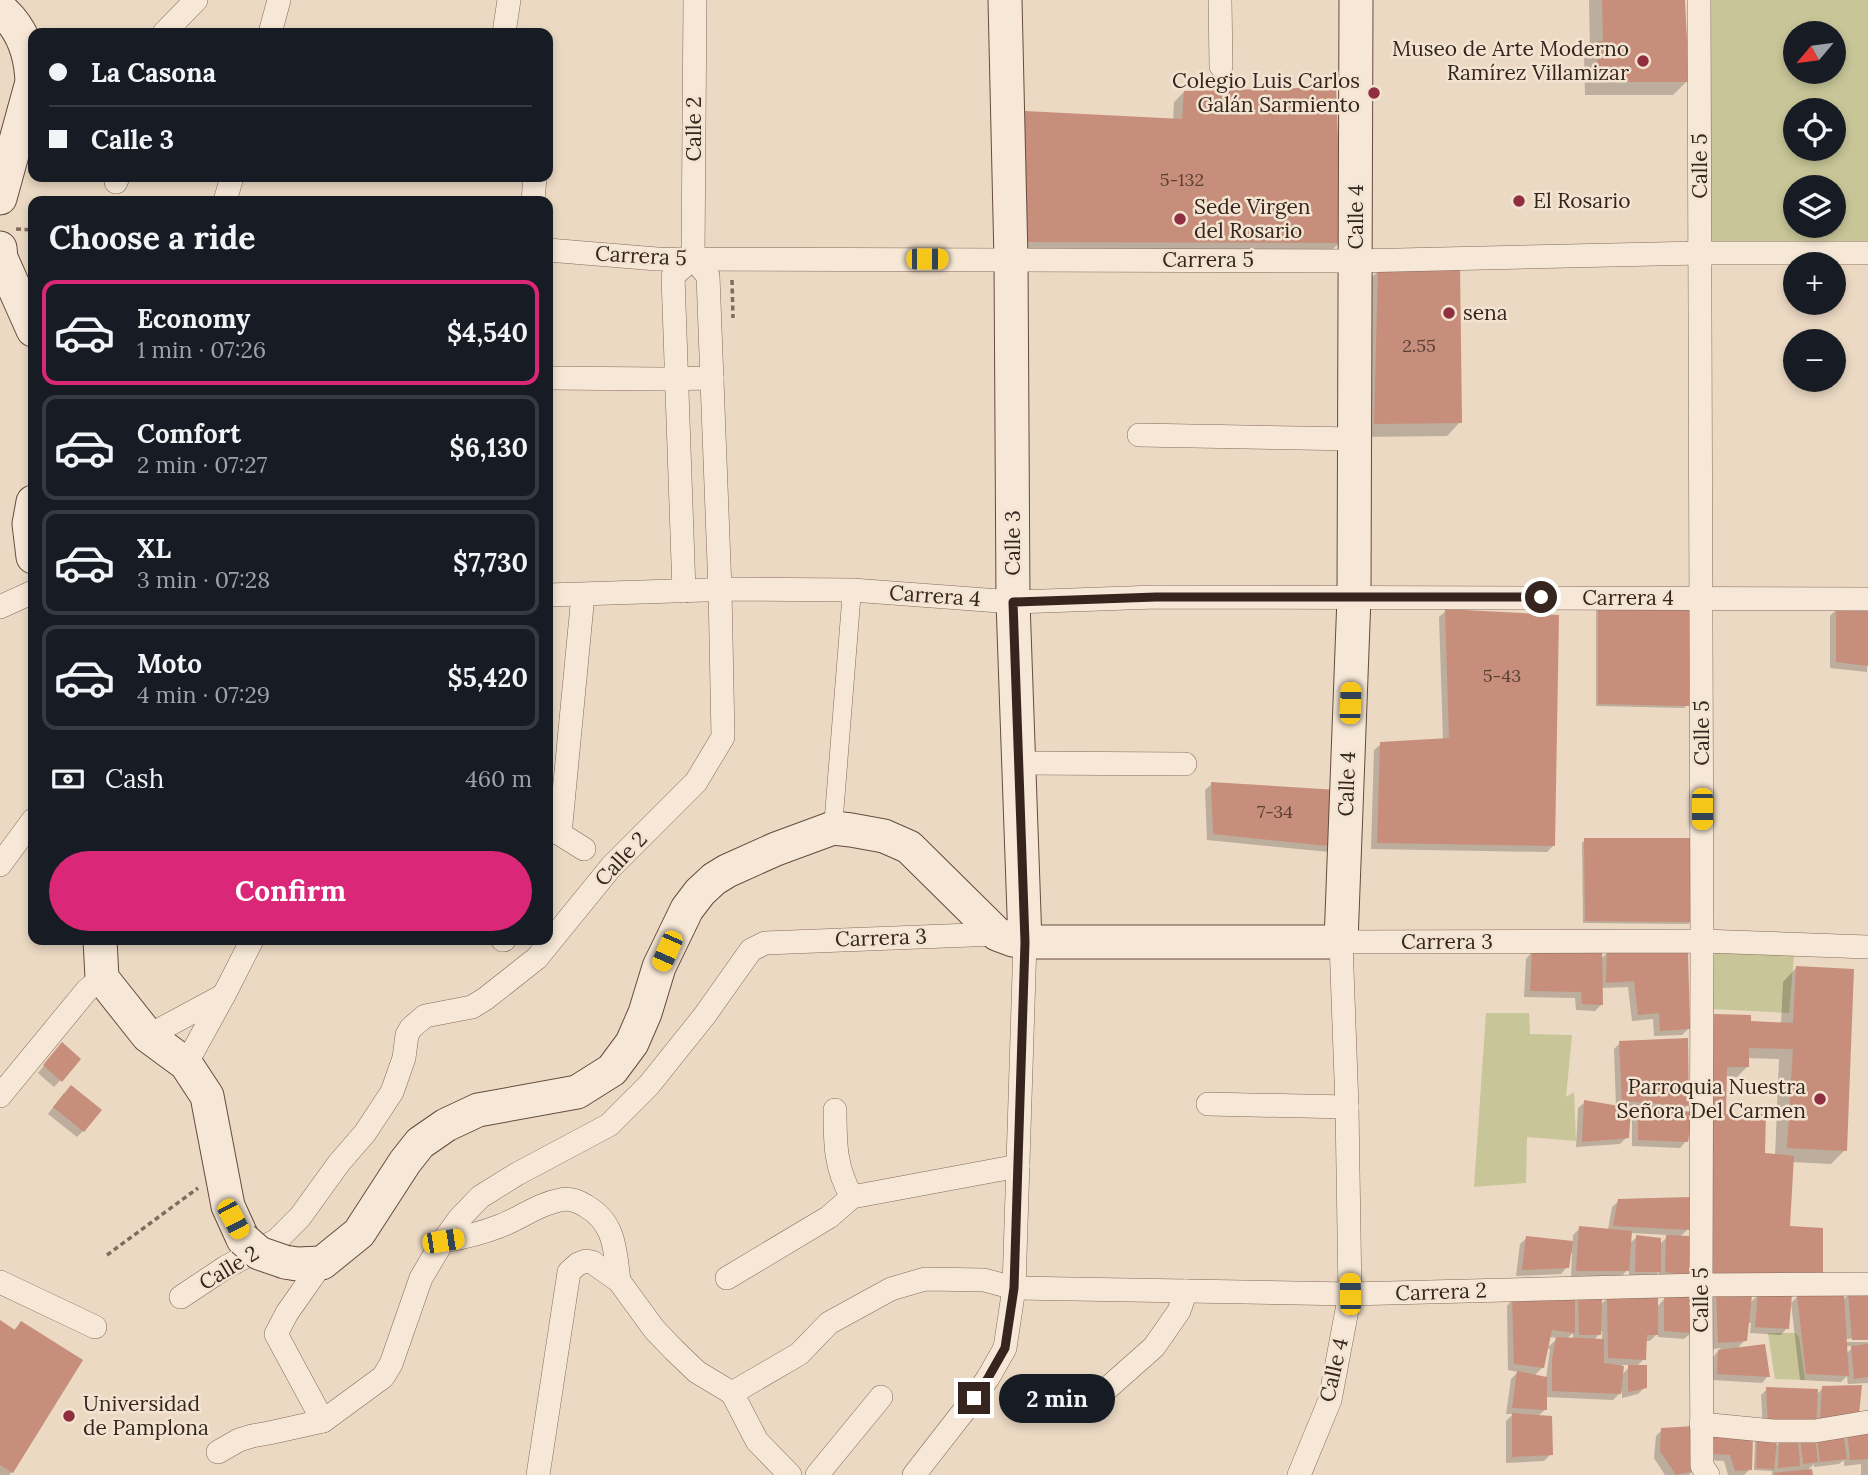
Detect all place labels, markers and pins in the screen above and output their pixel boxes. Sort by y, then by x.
place label: Museo de Arte Moderno Ramírez Villamizar [1392,35,1629,86]
marker: Museo de Arte Moderno Ramírez Villamizar [1635,53,1651,69]
place label: Colegio Luis Carlos Galán Sarmiento [1172,67,1360,118]
marker: Colegio Luis Carlos Galán Sarmiento [1366,85,1382,101]
place label: El Rosario [1533,187,1630,214]
place label: Sede Virgen del Rosario [1194,193,1311,244]
marker: El Rosario [1511,193,1527,209]
marker: Sede Virgen del Rosario [1172,211,1188,227]
place label: sena [1463,299,1508,326]
marker: sena [1441,305,1457,321]
place label: Parroquia Nuestra Señora Del Carmen [1617,1073,1806,1124]
marker: Parroquia Nuestra Señora Del Carmen [1812,1091,1828,1107]
place label: Universidad de Pamplona [83,1390,209,1441]
marker: Universidad de Pamplona [61,1408,77,1424]

